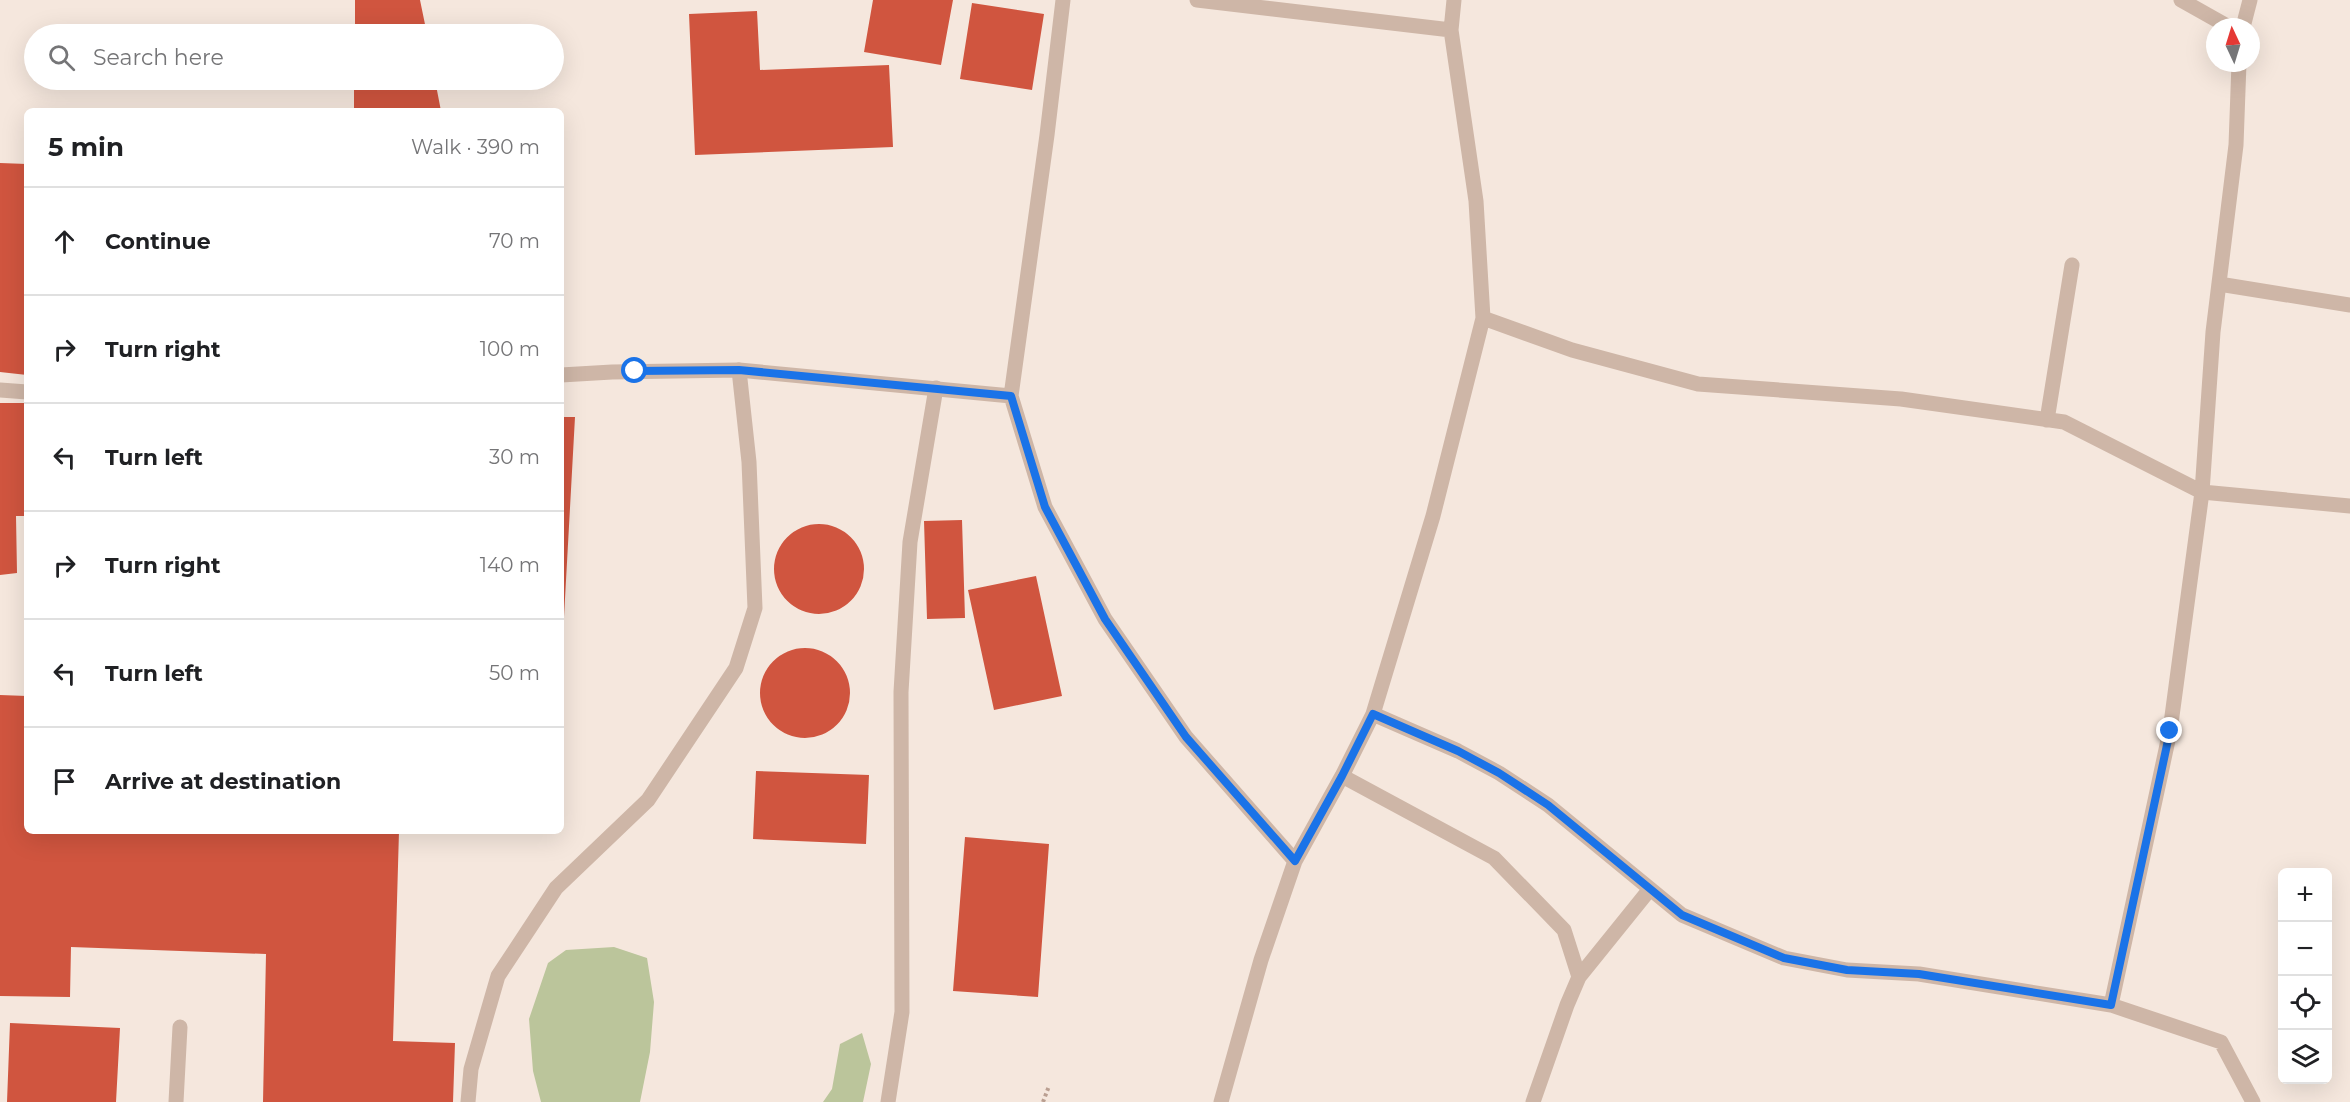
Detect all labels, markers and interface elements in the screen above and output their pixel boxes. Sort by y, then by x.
north arrow [2206,18,2260,72]
search box [24,24,564,90]
icon: search [45,41,78,74]
text: Search here [93,44,224,71]
text: 5 min [48,131,124,163]
text: Walk · 390 m [411,135,540,159]
icon: ahead [48,225,81,258]
text: Continue [105,228,211,255]
text: 70 m [489,229,540,253]
icon: right [48,333,81,366]
text: Turn right [105,336,220,363]
text: 100 m [480,337,540,361]
route start [621,357,647,383]
icon: left [48,441,81,474]
text: Turn left [105,444,203,471]
text: 30 m [489,445,540,469]
icon: right [48,549,81,582]
text: Turn right [105,552,220,579]
text: 140 m [480,553,540,577]
icon: left [48,657,81,690]
text: Turn left [105,660,203,687]
text: 50 m [489,661,540,685]
route end [2156,717,2182,743]
icon: arrive [48,765,81,798]
text: Arrive at destination [105,768,341,795]
map controls [2278,868,2332,1084]
button: + [2278,868,2332,922]
button: − [2278,922,2332,976]
button: locate [2278,976,2332,1030]
button: layers [2278,1030,2332,1084]

